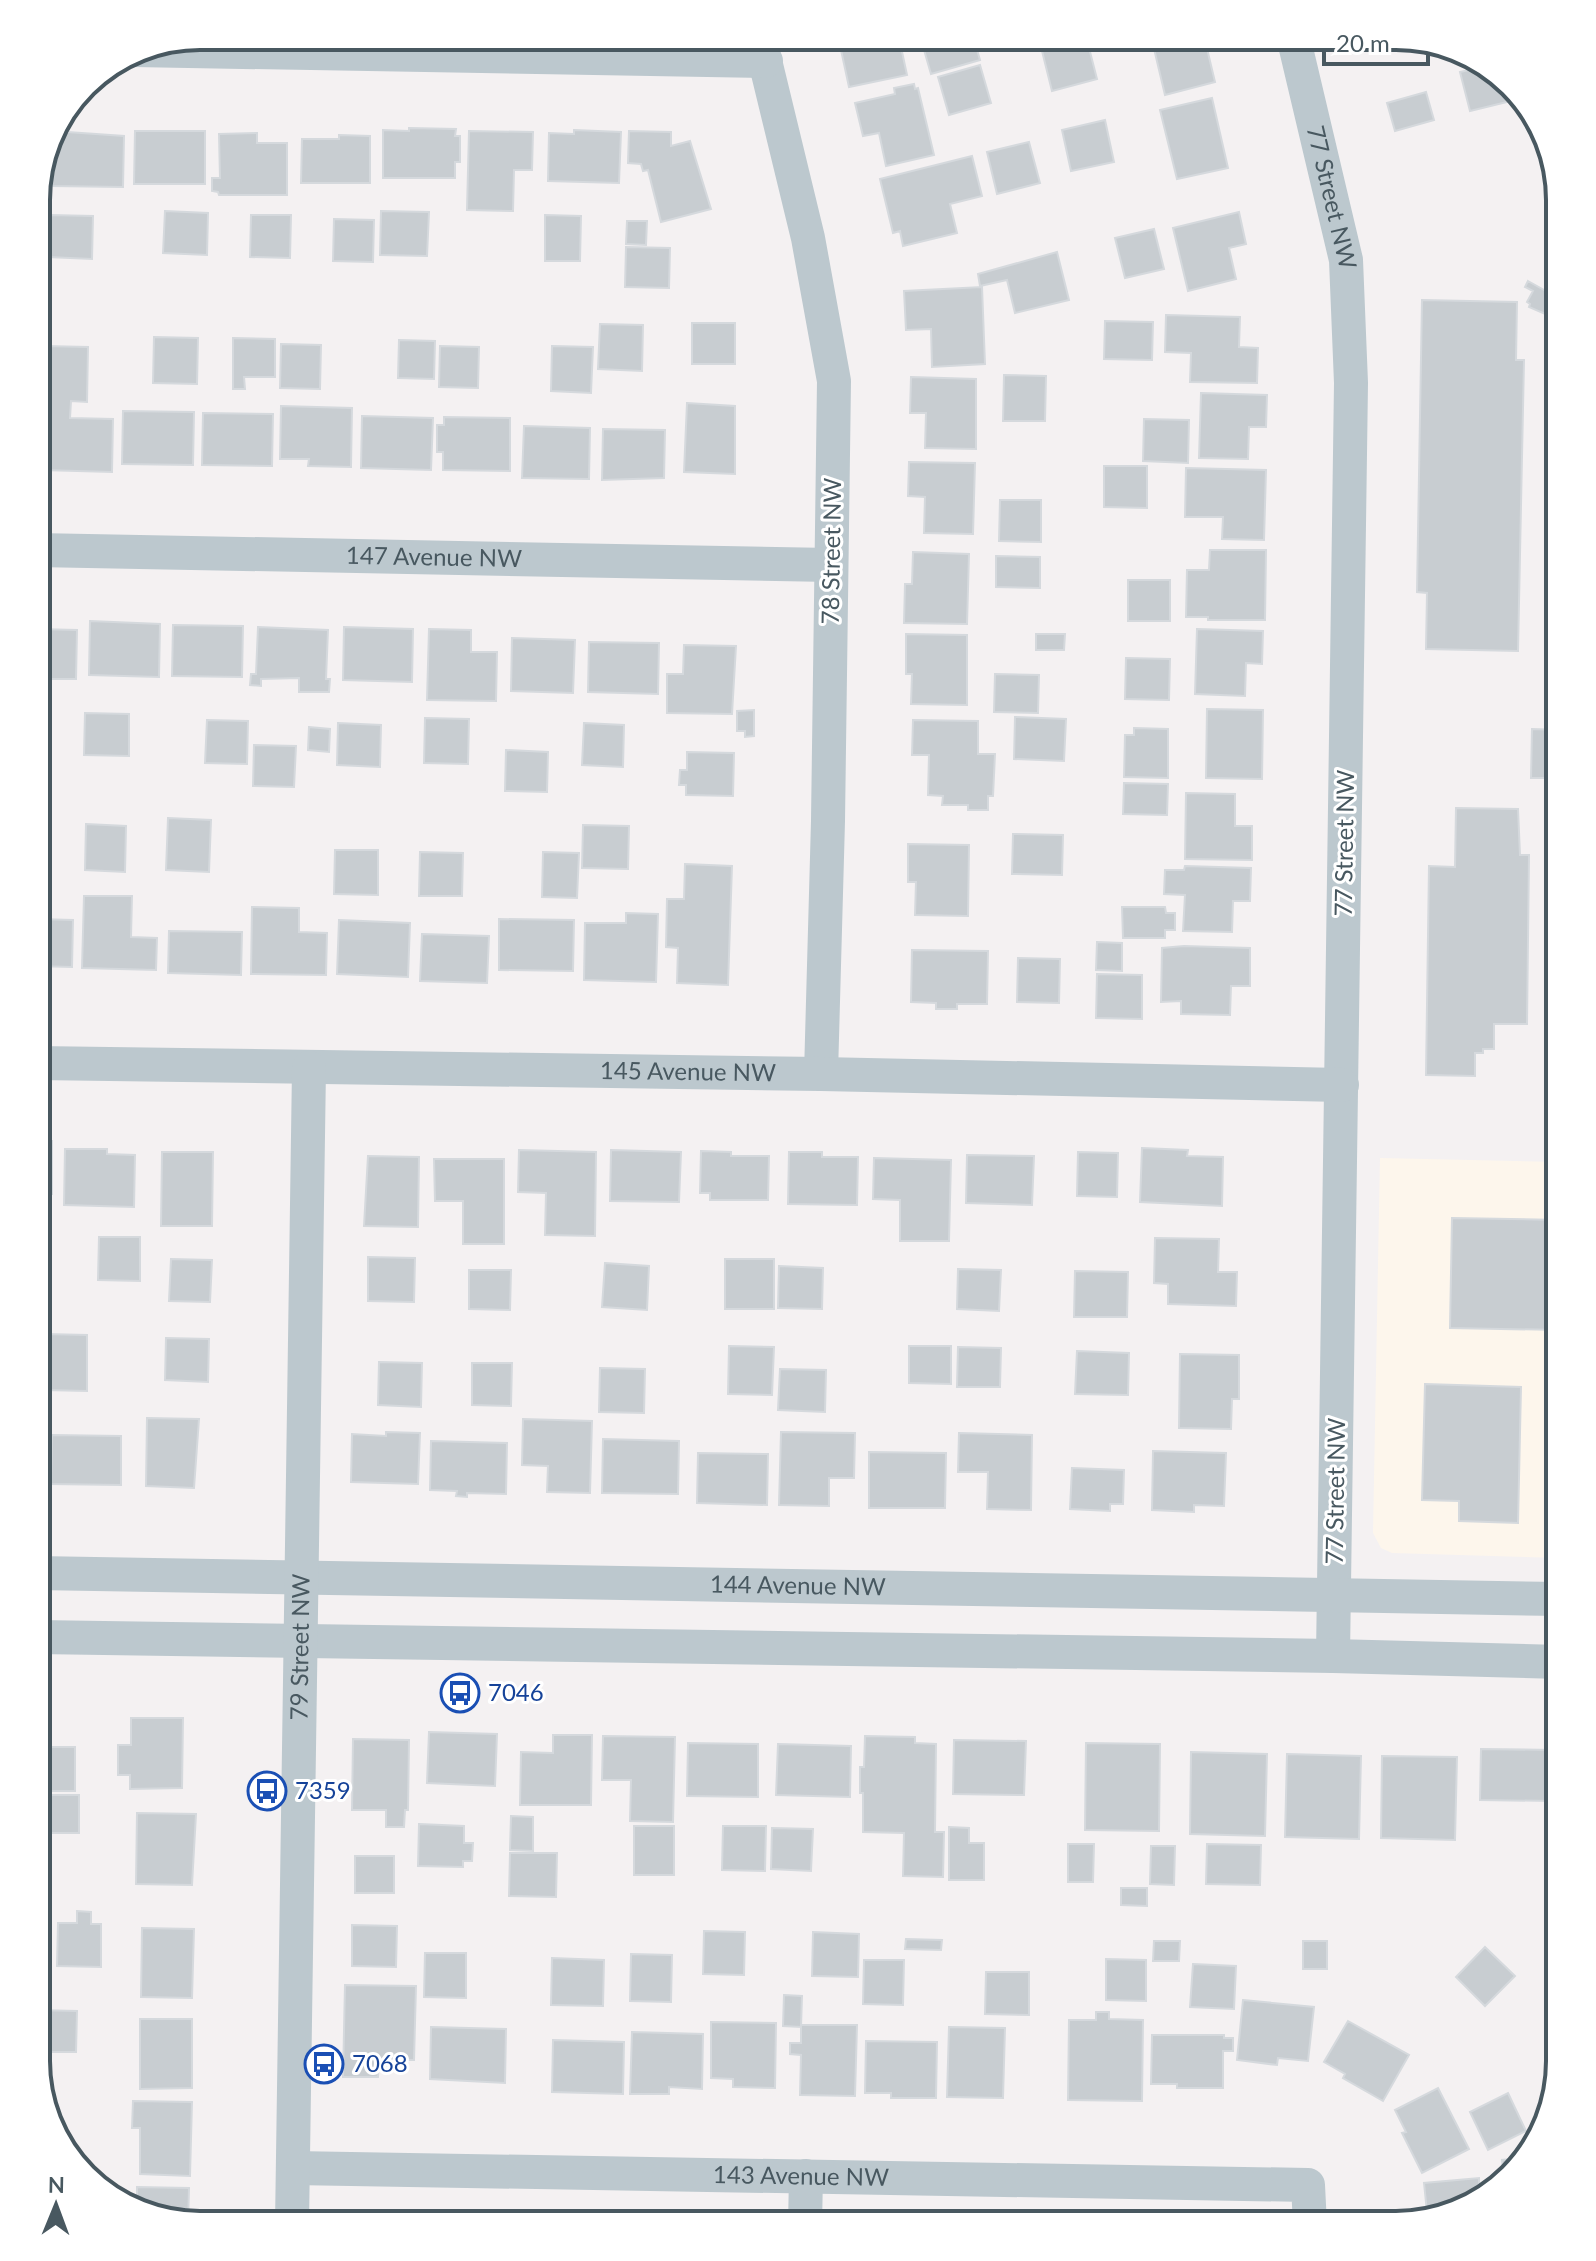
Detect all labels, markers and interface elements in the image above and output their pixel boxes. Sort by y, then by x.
scale bar [1324,16,1428,66]
text: 20 m [1336,28,1390,57]
street label: 77 Street NW [1302,123,1364,272]
street label: 78 Street NW [815,477,846,624]
street label: 147 Avenue NW [346,540,522,572]
street label: 77 Street NW [1328,769,1359,916]
street label: 145 Avenue NW [600,1055,776,1086]
street label: 77 Street NW [1319,1417,1350,1564]
street label: 144 Avenue NW [710,1568,886,1600]
street label: 79 Street NW [283,1573,315,1721]
bus stop icon: 7046 [439,1672,481,1714]
place label: 7046 [488,1677,544,1706]
bus stop icon: 7359 [246,1770,288,1812]
place label: 7359 [295,1775,351,1804]
bus stop icon: 7068 [303,2043,345,2085]
place label: 7068 [352,2048,408,2077]
street label: 143 Avenue NW [713,2159,889,2191]
north arrow [16,2165,96,2245]
text: N [48,2171,65,2198]

